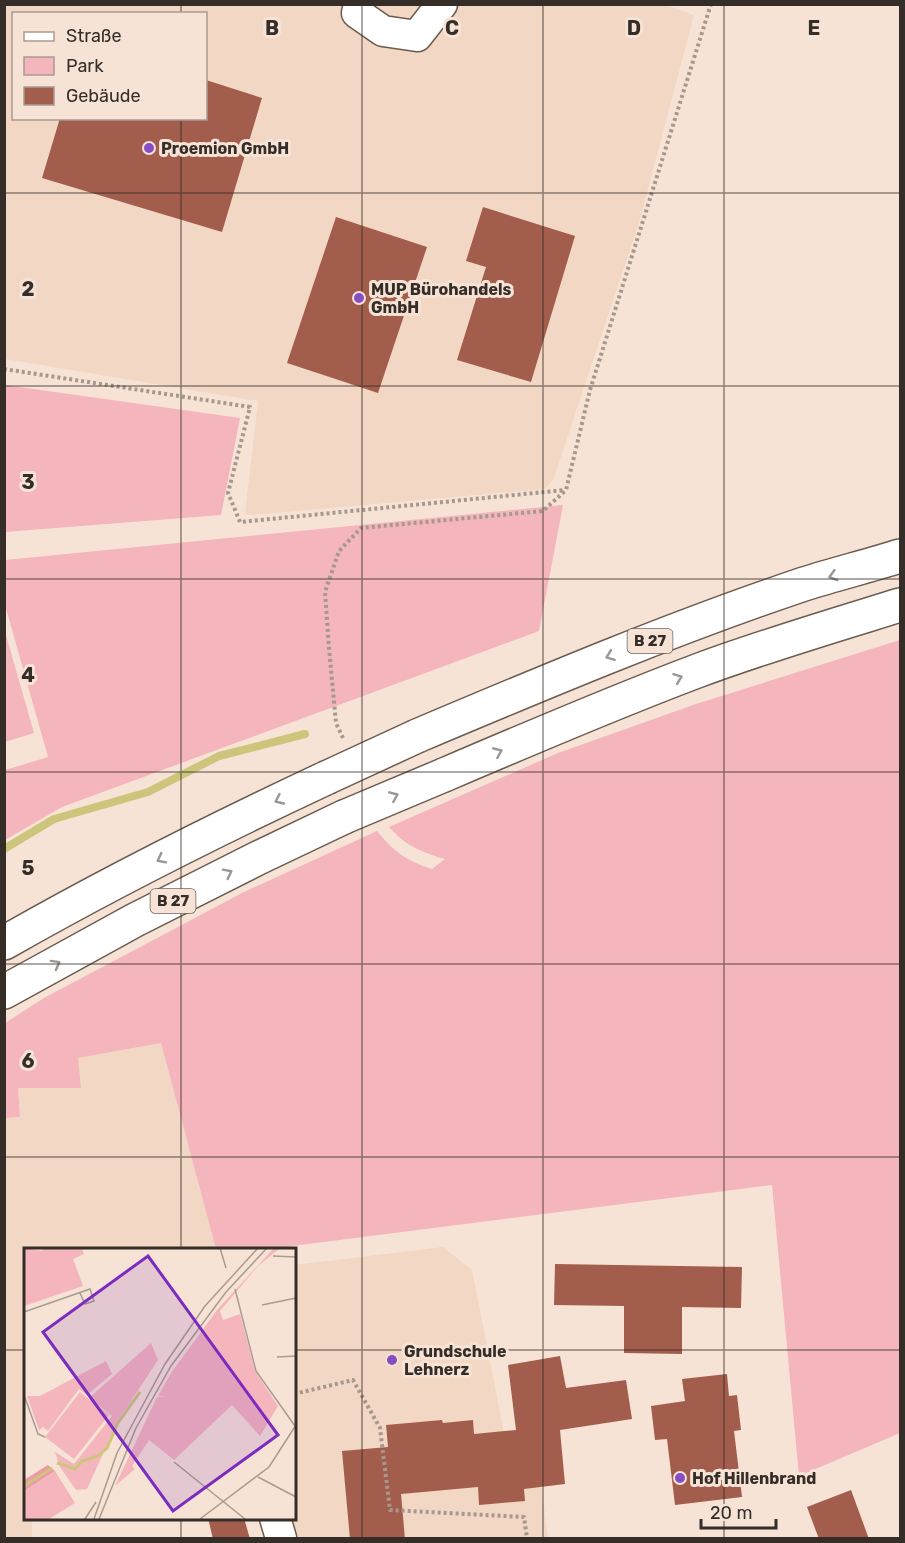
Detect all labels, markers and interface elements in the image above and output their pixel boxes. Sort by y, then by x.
legend [12,12,207,120]
text: B [265,16,279,40]
text: C [445,16,459,40]
text: D [627,16,641,40]
text: E [808,16,820,40]
text: Straße [66,25,122,47]
text: Park [66,55,104,77]
text: Gebäude [66,85,141,107]
place label: Proemion GmbH [161,139,289,158]
marker: Proemion GmbH [142,141,156,155]
text: 2 [22,277,35,301]
place label: MUP Bürohandels GmbH [371,280,512,317]
marker: MUP Bürohandels GmbH [352,291,366,305]
text: 3 [21,470,35,494]
one-way arrow [828,569,838,581]
road number: B 27 [628,629,672,653]
one-way arrow [605,649,615,662]
text: 4 [21,663,35,687]
one-way arrow [673,673,683,686]
one-way arrow [492,747,503,759]
one-way arrow [388,791,399,803]
one-way arrow [274,793,285,805]
one-way arrow [156,852,167,863]
text: 5 [22,856,35,880]
one-way arrow [222,869,233,880]
road number: B 27 [150,889,195,913]
one-way arrow [50,960,60,971]
text: 6 [21,1049,35,1073]
inset map [24,1248,296,1519]
place label: Grundschule Lehnerz [404,1342,506,1379]
marker: Grundschule Lehnerz [385,1353,399,1367]
place label: Hof Hillenbrand [692,1469,816,1488]
marker: Hof Hillenbrand [673,1471,687,1485]
scale bar [701,1492,776,1530]
text: 20 m [710,1502,752,1524]

